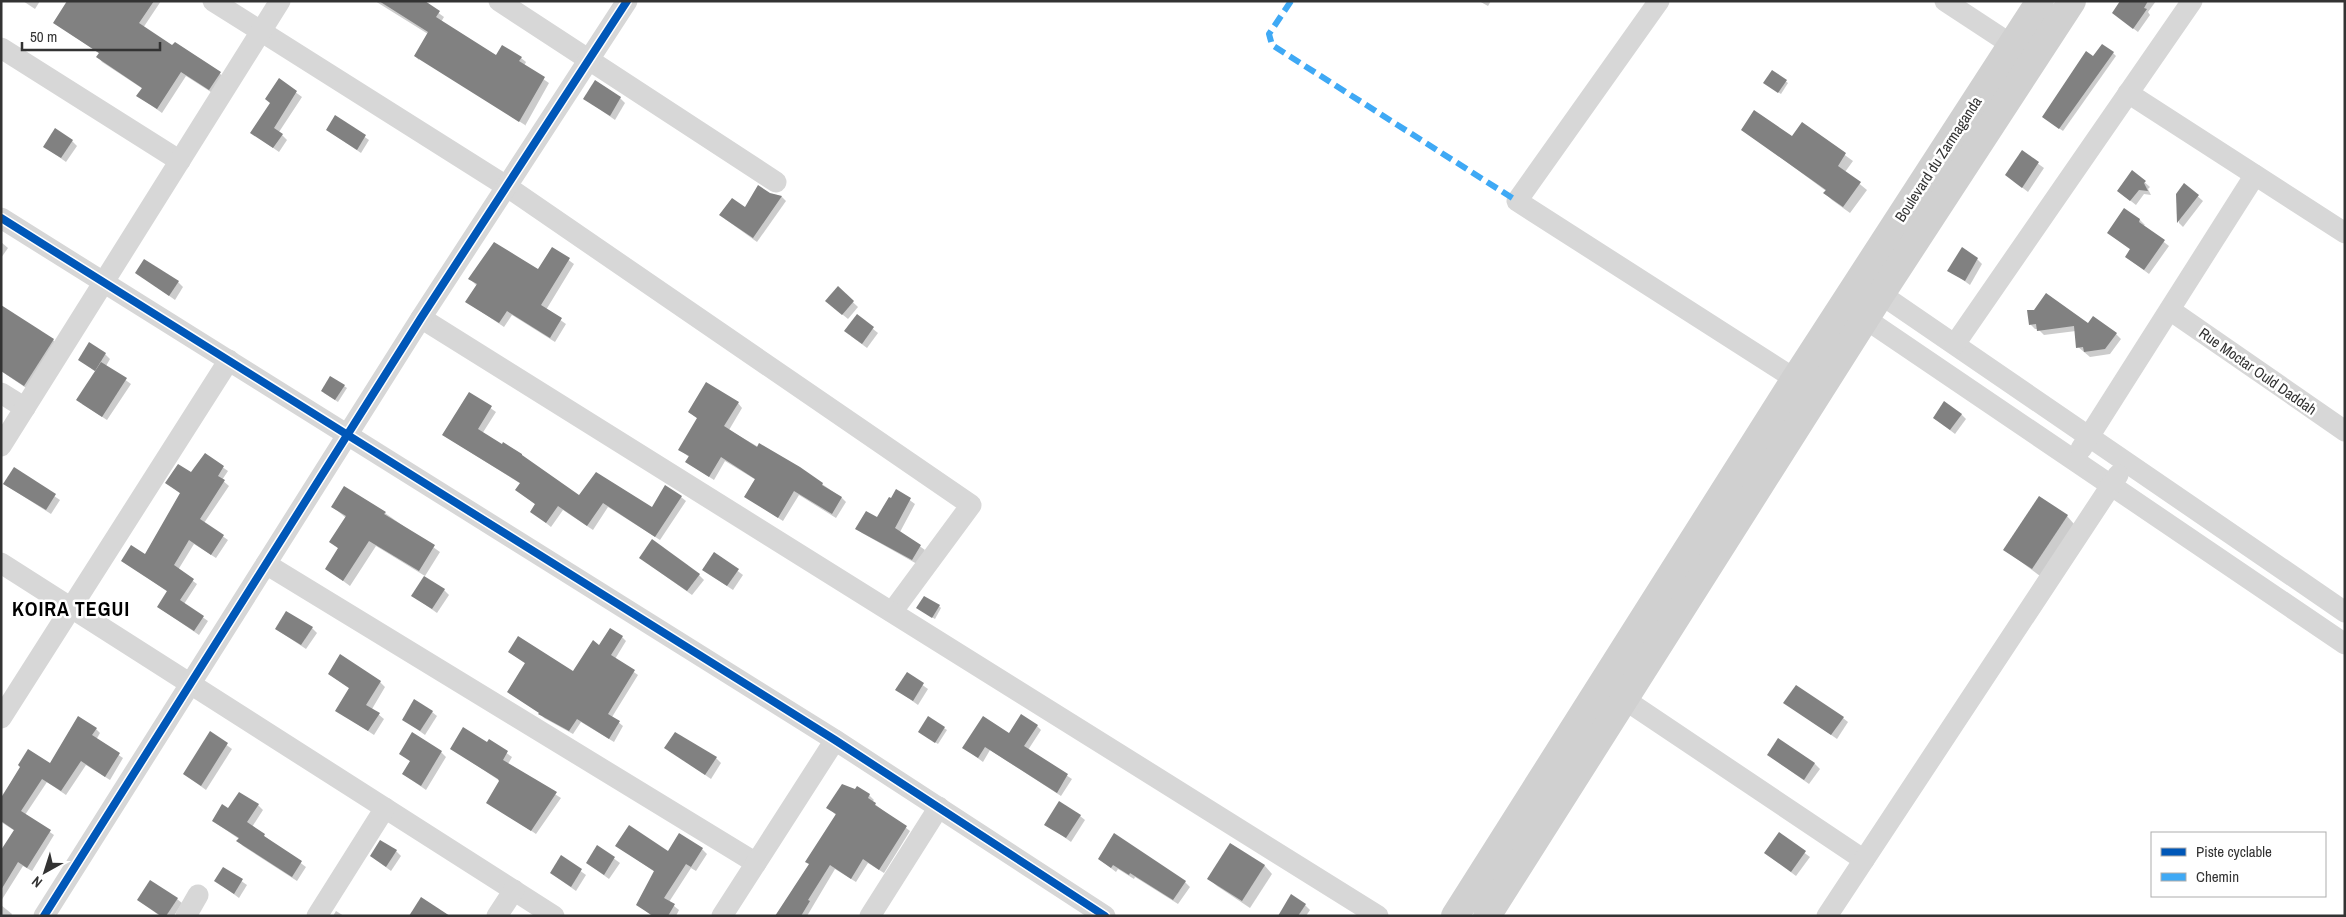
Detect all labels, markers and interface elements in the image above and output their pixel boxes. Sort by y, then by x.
scale bar [22,20,160,52]
text: 50 m [30,26,57,47]
street label: Boulevard du Zarmaganda [1890,92,1987,226]
street label: Rue Moctar Ould Daddah [2195,322,2321,420]
district label: KOIRA TEGUI [12,595,130,622]
legend [2151,832,2326,897]
text: Piste cyclable [2196,841,2272,862]
north arrow [20,847,70,897]
text: Chemin [2196,866,2239,887]
text: N [28,872,46,892]

